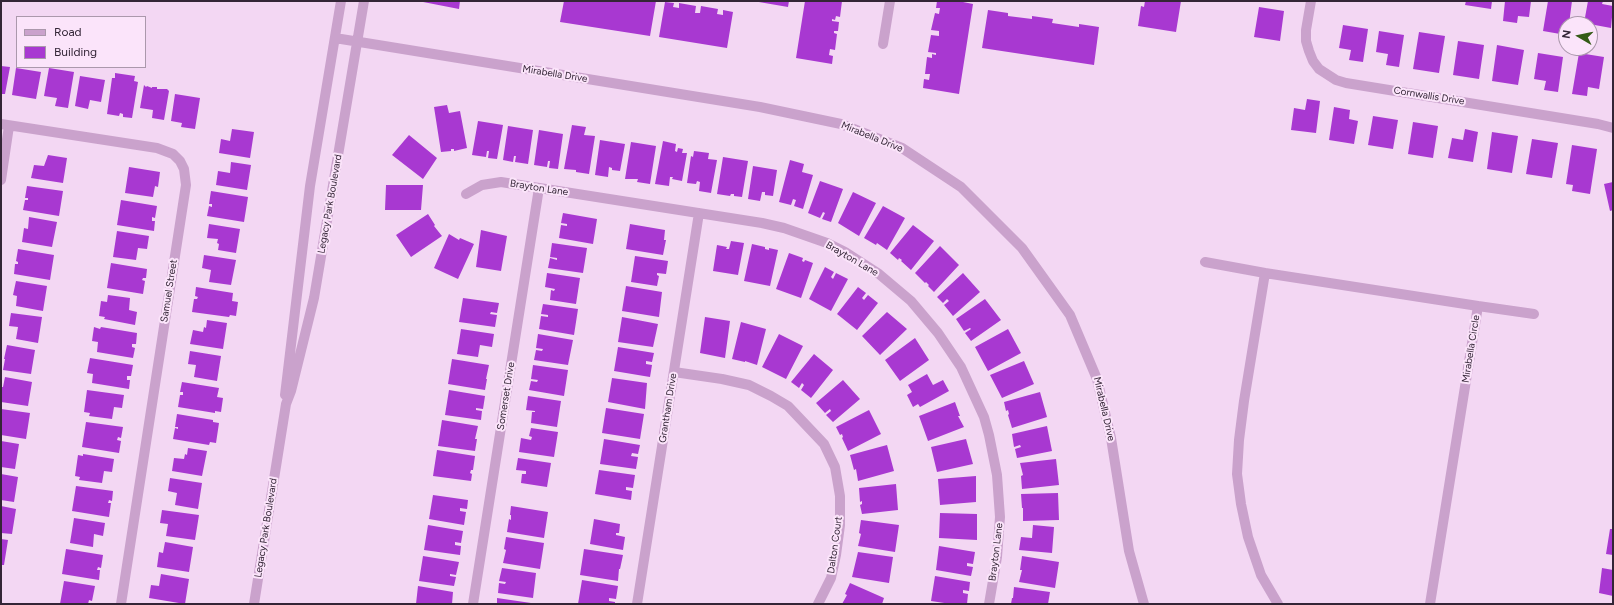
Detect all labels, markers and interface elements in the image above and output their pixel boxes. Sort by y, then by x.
legend [16,16,146,68]
north arrow [1558,16,1598,56]
text: Road [54,25,82,39]
text: N [1560,29,1574,39]
text: Building [54,45,97,59]
street label: Mirabella Drive [522,63,588,85]
street label: Cornwallis Drive [1393,84,1465,108]
street label: Mirabella Drive [839,119,905,155]
street label: Legacy Park Boulevard [315,153,345,255]
street label: Brayton Lane [509,177,569,199]
street label: Brayton Lane [824,239,880,279]
street label: Samuel Street [158,259,180,323]
street label: Mirabella Circle [1460,314,1482,384]
street label: Somerset Drive [495,361,517,431]
street label: Grantham Drive [657,372,679,444]
street label: Mirabella Drive [1091,376,1117,442]
street label: Legacy Park Boulevard [252,477,280,579]
street label: Dalton Court [825,516,845,574]
street label: Brayton Lane [986,522,1006,582]

